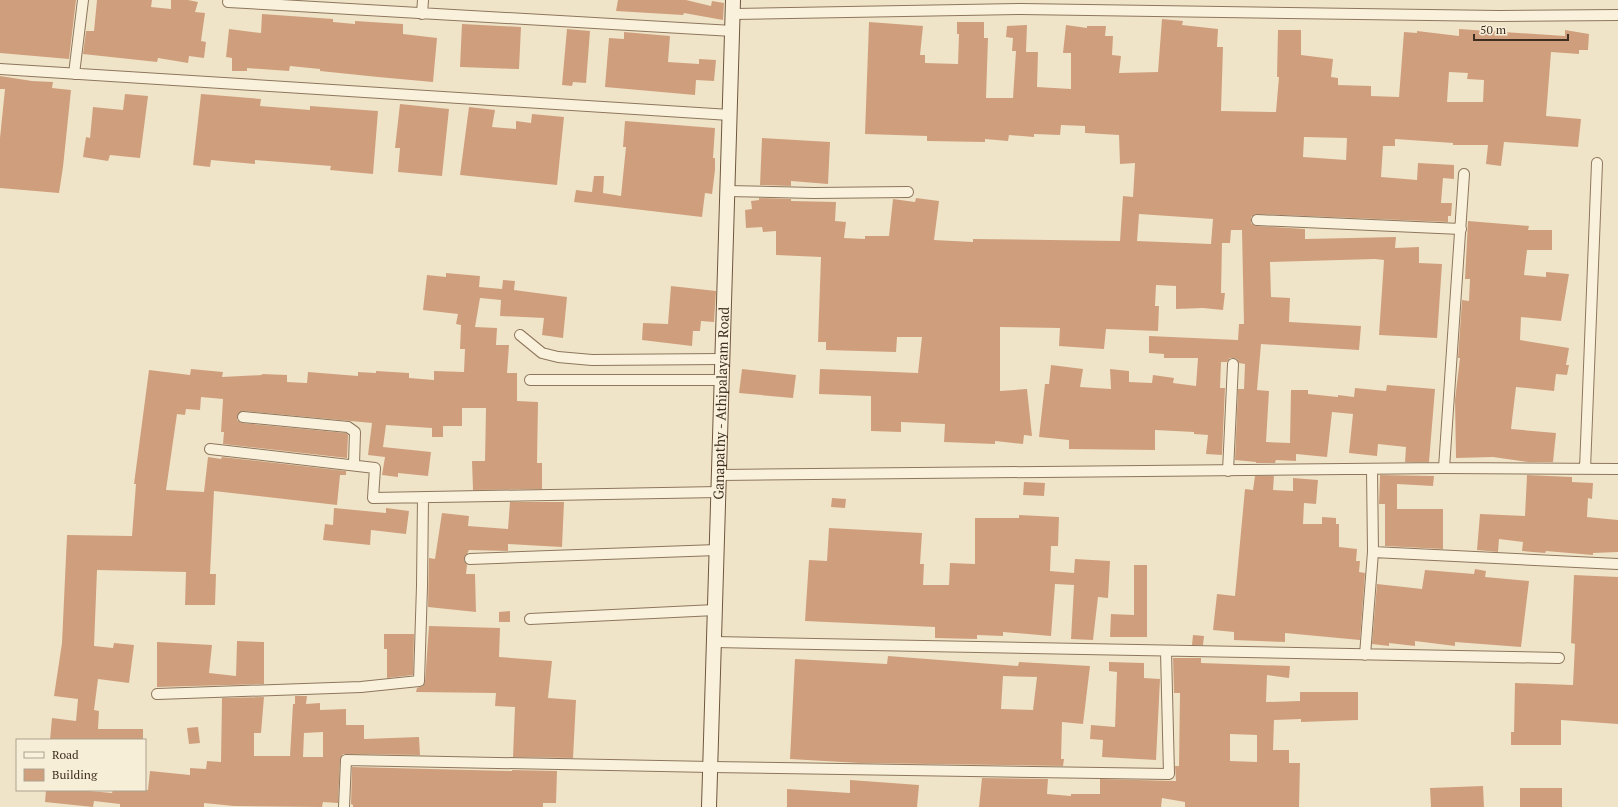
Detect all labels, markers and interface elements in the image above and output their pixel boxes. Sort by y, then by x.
scale bar [1474,16,1568,42]
text: 50 m [1480,22,1507,37]
street label: Ganapathy - Athipalayam Road [708,306,733,500]
legend [16,739,146,791]
text: Road [52,747,79,762]
text: Building [52,767,98,782]

